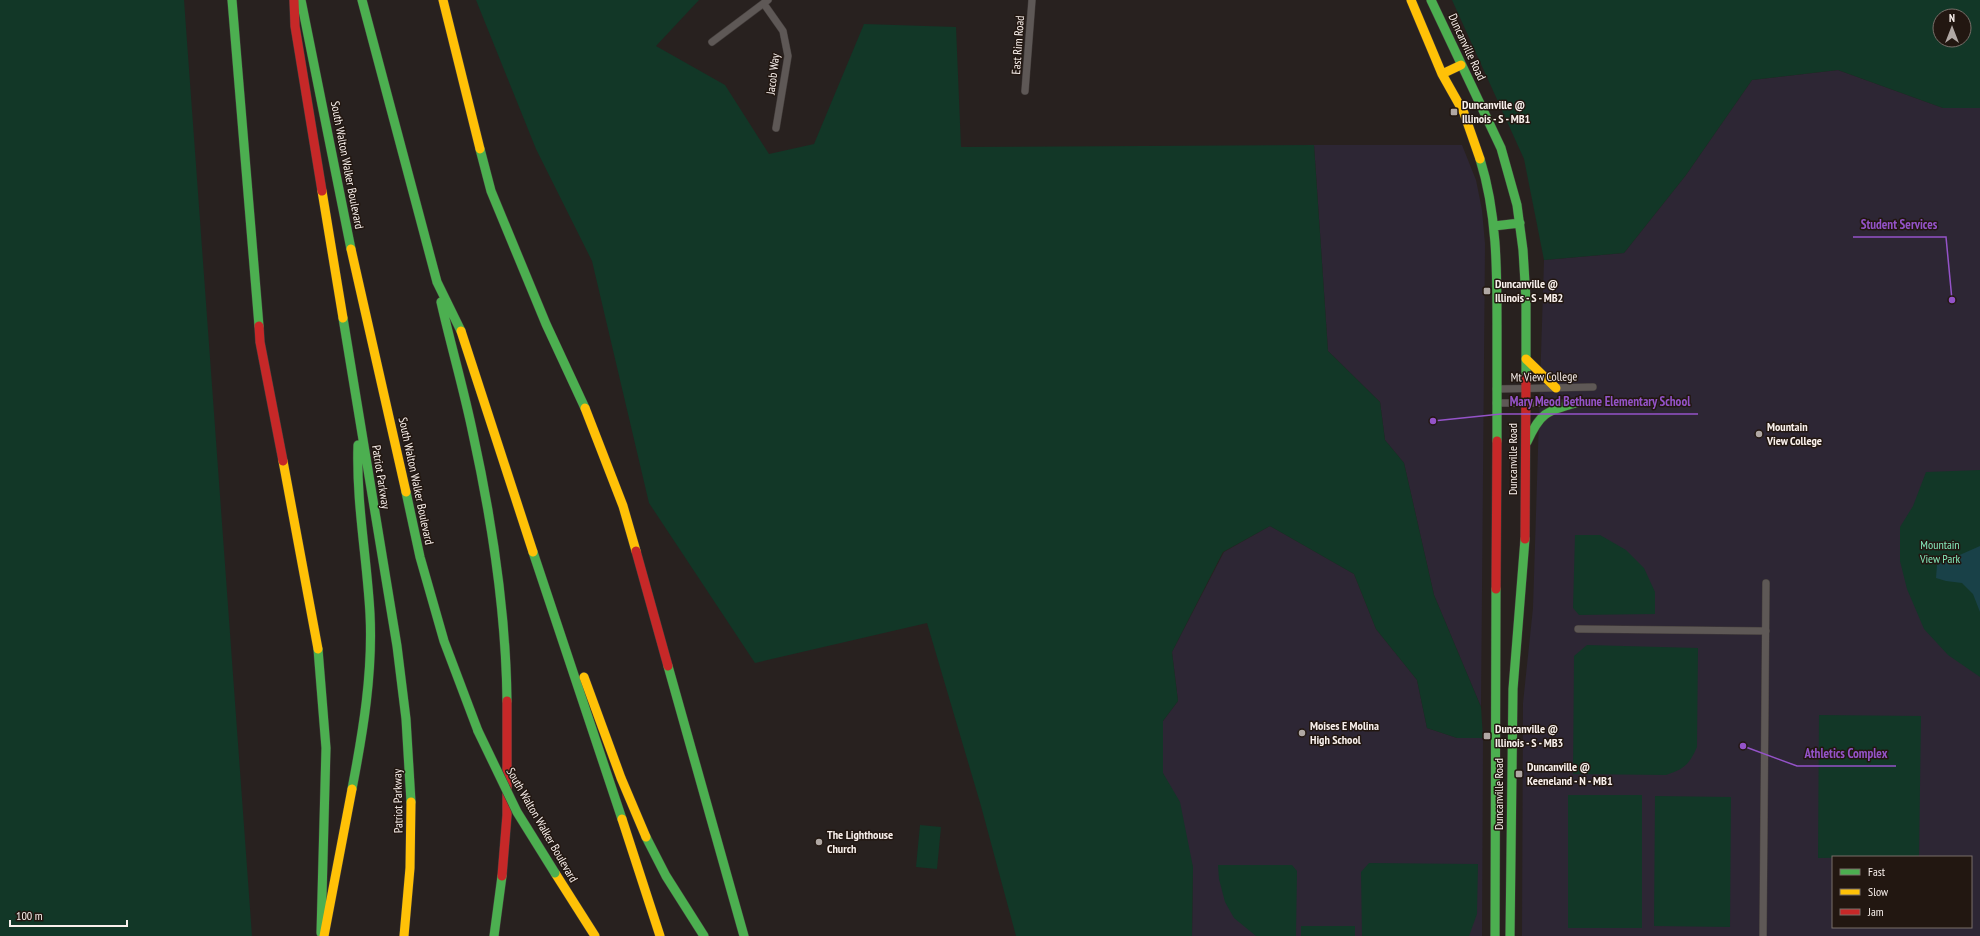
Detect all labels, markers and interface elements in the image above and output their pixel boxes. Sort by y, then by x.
north arrow [1932,8,1972,48]
street label: Duncanville Road [1445,11,1489,83]
text: N [1949,11,1955,25]
street label: East Rim Road [1008,15,1027,75]
street label: Jacob Way [762,52,783,96]
place label: Duncanville @ Illinois - S - MB1 [1462,97,1531,126]
street label: South Walton Walker Boulevard [328,100,367,230]
marker: Duncanville @ Illinois - S - MB1 [1449,107,1459,117]
callout: Student Services [1853,212,1946,237]
text: Student Services [1861,216,1938,233]
place label: Duncanville @ Illinois - S - MB2 [1495,276,1563,305]
marker: Duncanville @ Illinois - S - MB2 [1482,286,1492,296]
street label: Mt View College [1511,368,1577,385]
callout: Mary Meod Bethune Elementary School [1501,389,1698,414]
text: Mary Meod Bethune Elementary School [1510,393,1691,410]
street label: South Walton Walker Boulevard [396,416,437,546]
place label: Mountain View College [1766,419,1822,448]
street label: Duncanville Road [1505,423,1520,495]
marker: Mountain View College [1754,429,1764,439]
street label: Patriot Parkway [369,444,394,510]
park label: Mountain View Park [1919,537,1960,566]
place label: Moises E Molina High School [1310,718,1379,747]
place label: Duncanville @ Illinois - S - MB3 [1495,721,1564,750]
marker: Moises E Molina High School [1297,728,1307,738]
marker: Duncanville @ Illinois - S - MB3 [1482,731,1492,741]
callout: Athletics Complex [1797,741,1896,766]
text: Athletics Complex [1804,745,1888,762]
street label: Duncanville Road [1491,758,1506,830]
place label: Duncanville @ Keeneland - N - MB1 [1527,759,1613,788]
street label: South Walton Walker Boulevard [503,765,581,885]
street label: Patriot Parkway [389,768,406,833]
marker: Duncanville @ Keeneland - N - MB1 [1514,769,1524,779]
place label: The Lighthouse Church [827,827,893,856]
marker: The Lighthouse Church [814,837,824,847]
legend [1832,856,1972,928]
text: Fast [1868,864,1886,879]
text: Slow [1868,884,1889,899]
scale bar [10,902,127,928]
text: Jam [1867,904,1884,919]
text: 100 m [16,908,43,923]

